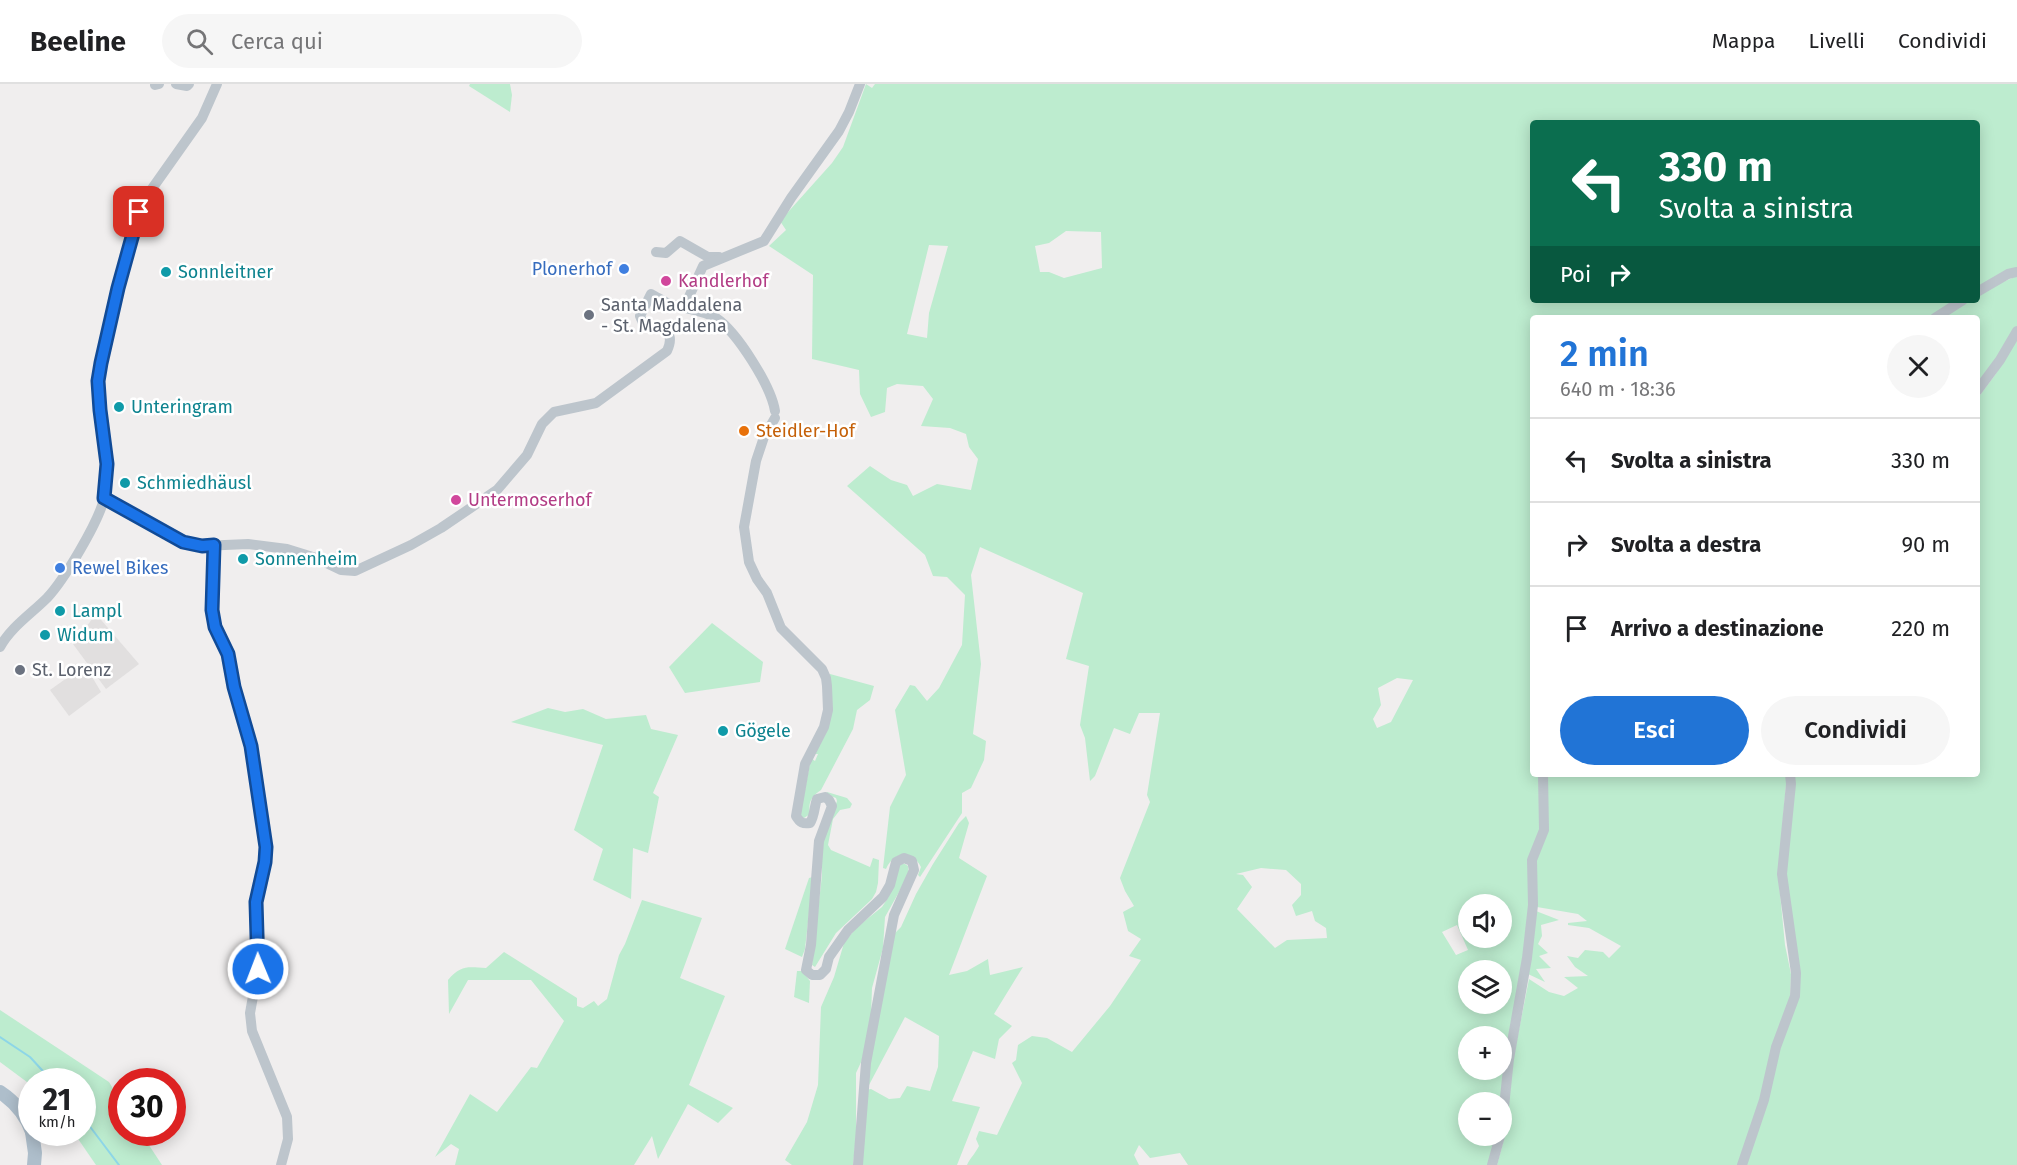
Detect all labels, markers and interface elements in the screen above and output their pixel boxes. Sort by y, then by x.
search box [162,14,582,68]
text: Beeline [30,25,126,58]
icon: search [183,25,216,58]
text: Cerca qui [231,28,323,55]
text: Mappa [1712,28,1776,54]
text: Livelli [1809,28,1865,54]
text: Condividi [1898,28,1987,54]
text: 330 m [1659,142,1773,192]
icon: left [1560,144,1638,222]
pin [113,186,164,237]
text: Svolta a sinistra [1659,193,1854,225]
icon: arrive [122,195,155,228]
place label: Plonerhof [532,258,614,280]
icon: right [1603,258,1636,291]
place label: Sonnleitner [178,261,273,283]
text: Poi [1560,261,1591,288]
marker: Plonerhof [617,262,631,276]
marker: Sonnleitner [159,265,173,279]
place label: Kandlerhof [678,270,771,292]
marker: Kandlerhof [659,274,673,288]
place label: Santa Maddalena - St. Magdalena [601,294,742,337]
marker: Santa Maddalena - St. Magdalena [582,308,596,322]
text: 2 min [1560,332,1649,376]
button: close [1887,335,1950,398]
text: 640 m · 18:36 [1560,377,1676,401]
place label: Unteringram [131,396,233,418]
marker: Unteringram [112,400,126,414]
place label: Steidler-Hof [756,420,857,442]
marker: Steidler-Hof [737,424,751,438]
icon: left [1560,444,1593,477]
text: Svolta a sinistra [1611,447,1772,474]
text: 330 m [1891,447,1950,474]
place label: Schmiedhäusl [137,472,252,494]
marker: Schmiedhäusl [118,476,132,490]
place label: Untermoserhof [468,489,594,511]
marker: Untermoserhof [449,493,463,507]
icon: right [1560,528,1593,561]
text: Svolta a destra [1611,531,1761,558]
text: 90 m [1901,531,1950,558]
place label: Sonnenheim [255,548,358,570]
marker: Sonnenheim [236,552,250,566]
place label: Rewel Bikes [72,557,168,579]
marker: Rewel Bikes [53,561,67,575]
place label: Lampl [72,600,122,622]
marker: Lampl [53,604,67,618]
icon: arrive [1560,612,1593,645]
text: Arrivo a destinazione [1611,615,1824,642]
text: 220 m [1891,615,1950,642]
place label: Widum [57,624,114,646]
marker: Widum [38,628,52,642]
place label: St. Lorenz [32,659,111,681]
marker: St. Lorenz [13,663,27,677]
button: Esci [1560,696,1749,765]
button: Condividi [1761,696,1950,765]
place label: Gögele [735,720,791,742]
marker: Gögele [716,724,730,738]
map controls [1458,894,1512,1146]
button: sound [1458,894,1512,948]
position arrow [226,937,290,1001]
button: layers [1458,960,1512,1014]
button: + [1458,1026,1512,1080]
speed limit sign: 30 [108,1068,186,1146]
text: 21 [43,1082,71,1118]
button: − [1458,1092,1512,1146]
text: km/h [38,1113,76,1131]

